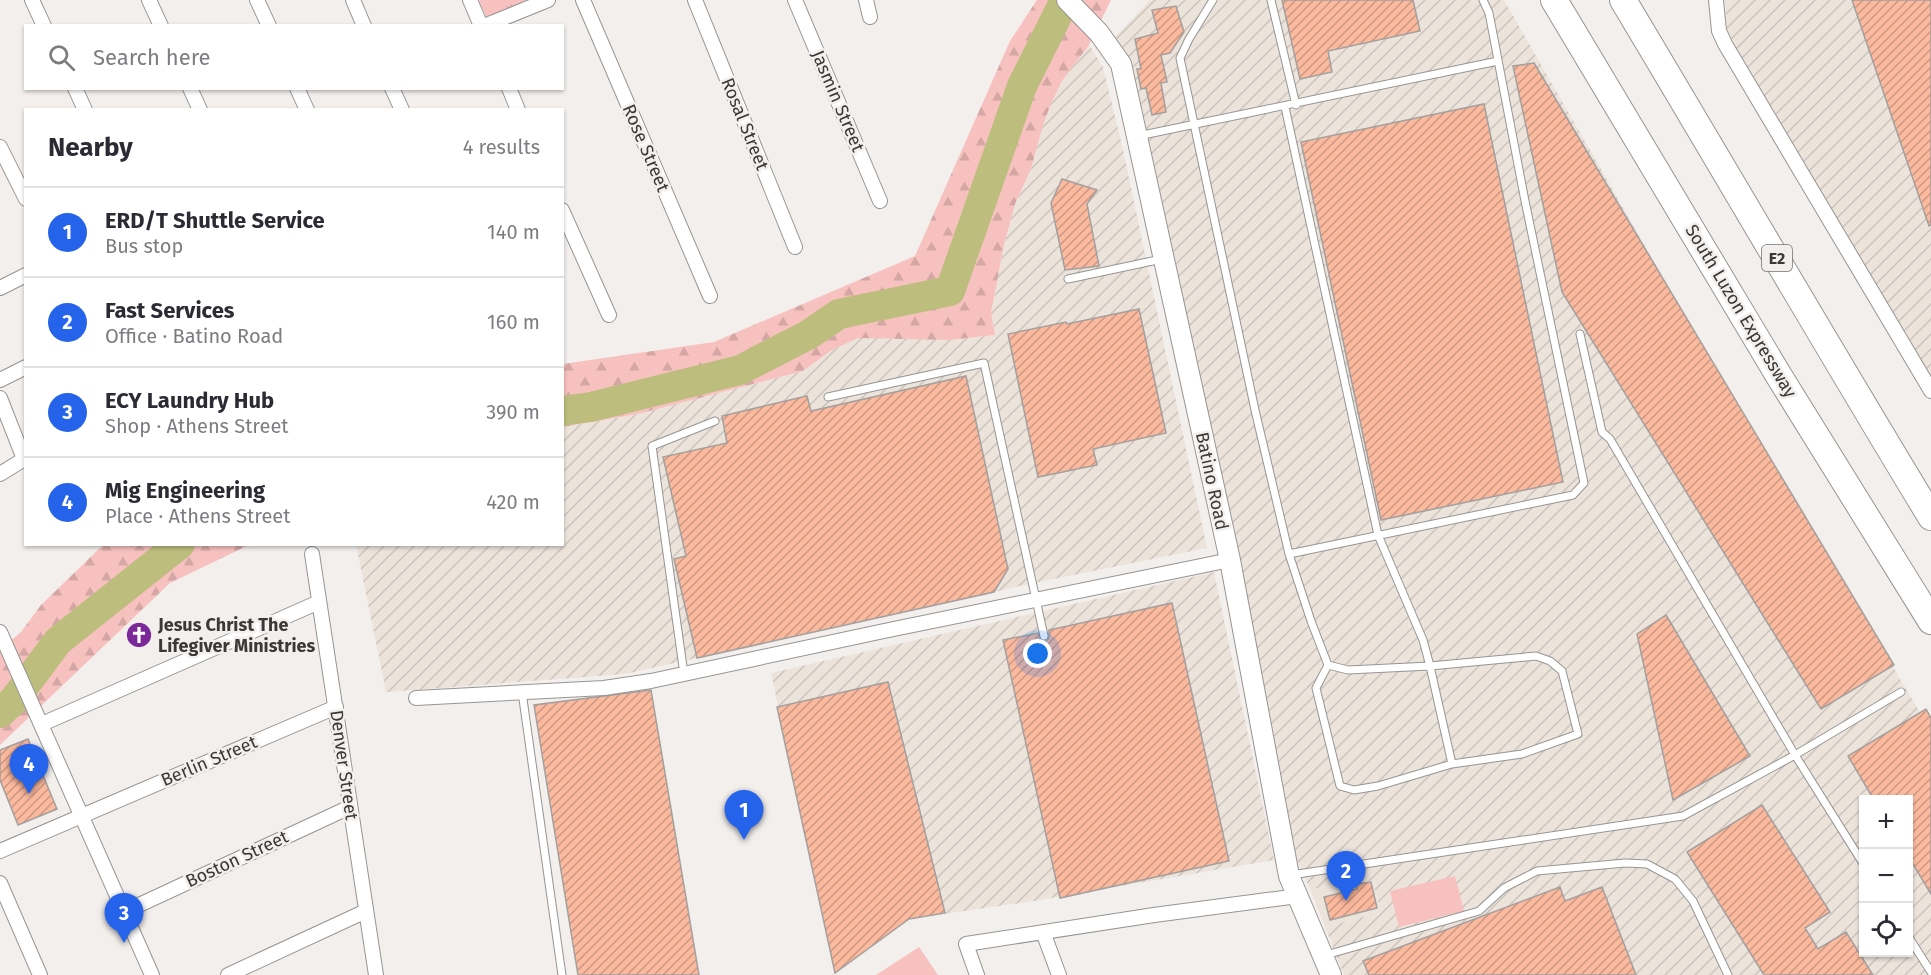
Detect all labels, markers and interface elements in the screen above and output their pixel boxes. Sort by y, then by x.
search box [24,24,564,90]
icon: search [45,41,78,74]
text: Search here [93,44,211,71]
street label: Jasmin Street [807,47,869,156]
street label: Rosal Street [716,75,774,174]
street label: Rose Street [618,101,674,196]
text: Nearby [48,132,133,163]
text: 4 results [463,135,540,159]
text: ERD/T Shuttle Service [105,207,325,234]
text: 1 [63,220,72,244]
text: 140 m [487,220,540,244]
street label: South Luzon Expressway [1681,220,1802,402]
text: Bus stop [105,234,183,258]
road number: E2 [1762,245,1792,271]
text: Fast Services [105,297,234,324]
text: 2 [62,310,73,334]
text: 160 m [487,310,540,334]
text: Office · Batino Road [105,324,283,348]
text: ECY Laundry Hub [105,387,274,414]
text: 3 [62,400,73,424]
text: 390 m [486,400,540,424]
text: Shop · Athens Street [105,414,289,438]
street label: Batino Road [1191,430,1233,532]
text: Mig Engineering [105,477,265,504]
text: 4 [62,490,73,514]
text: 420 m [486,490,540,514]
text: Place · Athens Street [105,504,290,528]
place label: Jesus Christ The Lifegiver Ministries [157,614,316,657]
church icon: Jesus Christ The Lifegiver Ministries [124,620,154,650]
your location [1023,639,1052,668]
street label: Denver Street [325,709,363,822]
street label: Berlin Street [158,731,261,791]
pin: 4 [9,744,48,794]
pin: 1 [724,790,764,840]
map controls [1859,795,1913,957]
button: + [1859,795,1913,849]
street label: Boston Street [182,825,292,892]
button: − [1859,849,1913,903]
pin: 2 [1326,852,1366,901]
pin: 3 [104,894,144,943]
button: locate [1859,903,1913,957]

